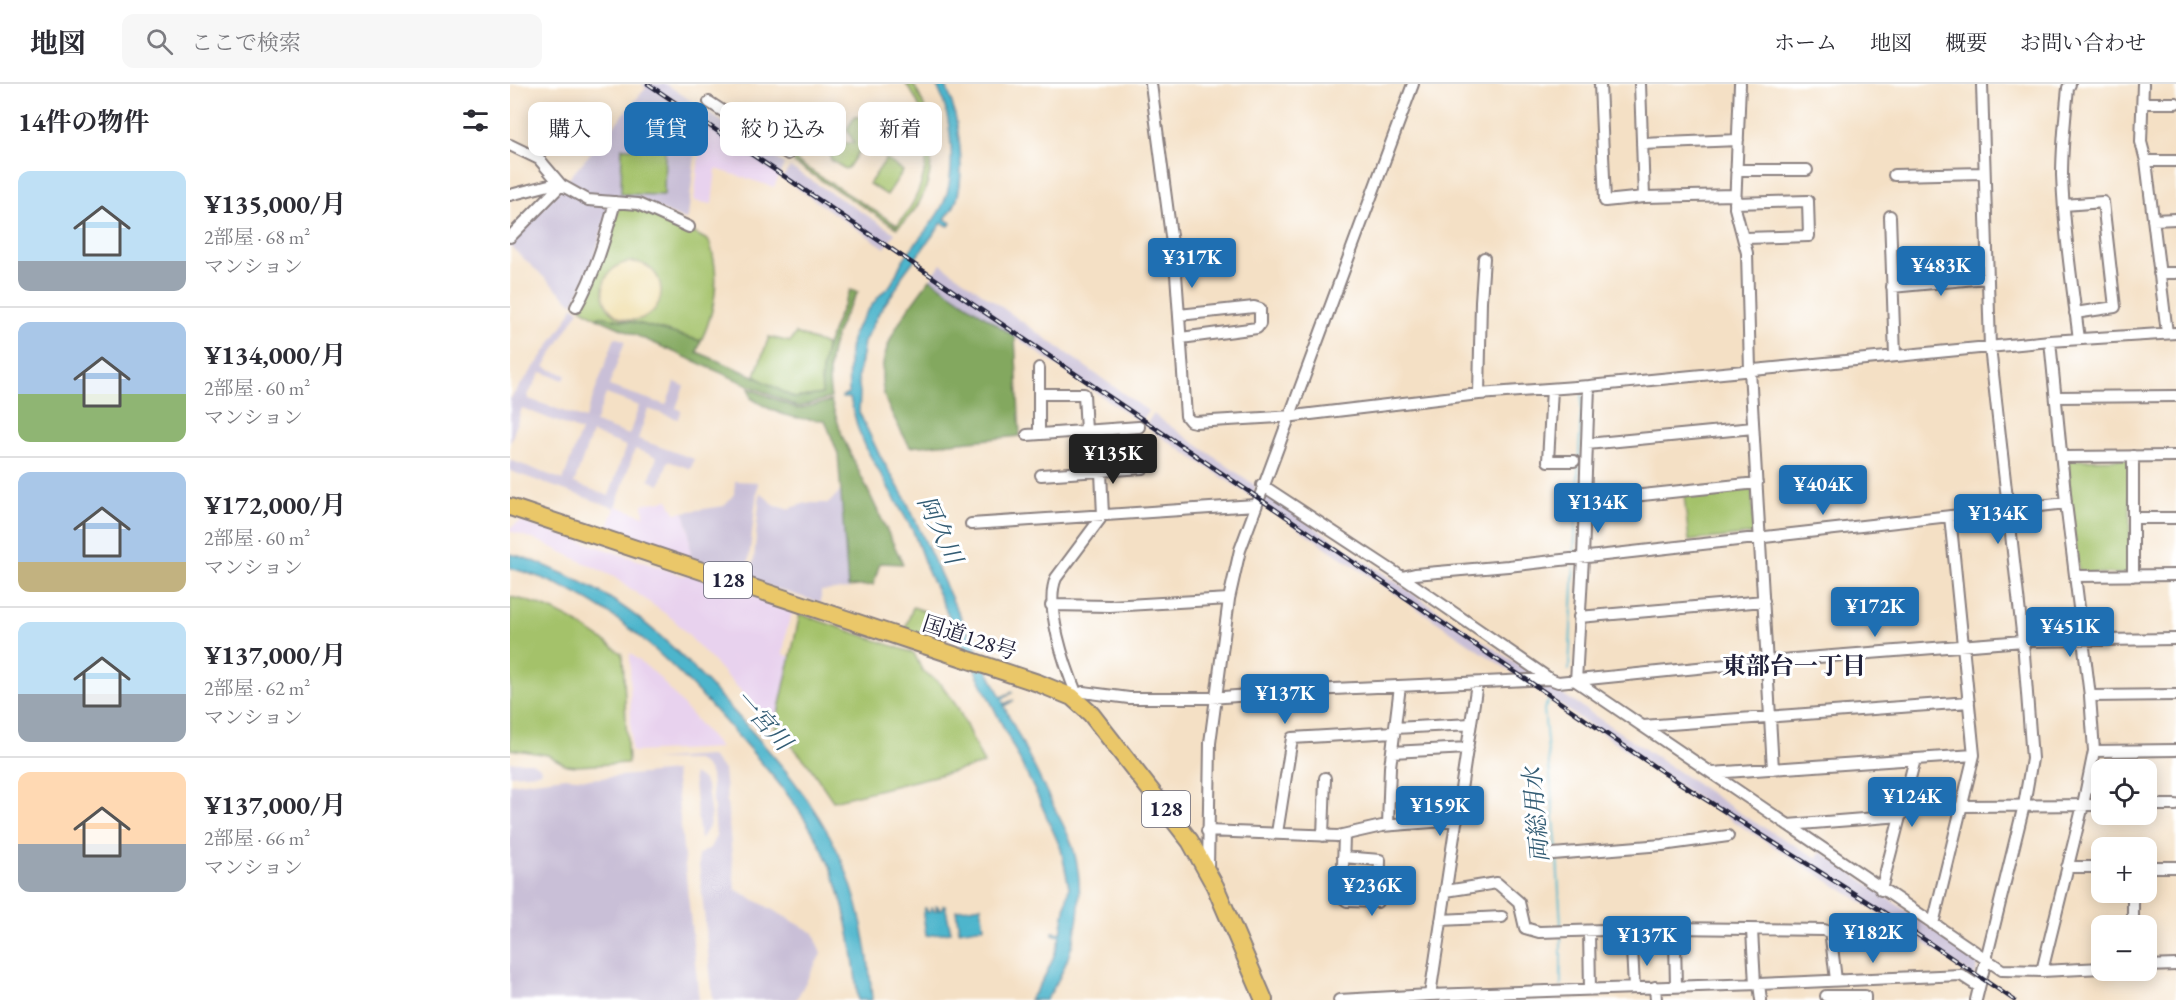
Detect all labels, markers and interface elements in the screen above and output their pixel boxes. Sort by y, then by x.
search box [122,14,542,68]
text: 地図 [30,25,86,61]
icon: search [143,25,176,58]
text: ここで検索 [191,28,301,57]
text: ホーム [1774,29,1837,56]
text: 地図 [1870,29,1912,56]
text: 概要 [1945,29,1987,56]
text: お問い合わせ [2020,29,2146,56]
chip: 購入 [528,102,612,156]
chip: 賃貸 [624,102,708,156]
chip: 絞り込み [720,102,846,156]
chip: 新着 [858,102,942,156]
icon: filters [459,104,492,137]
text: 14件の物件 [18,105,150,139]
text: ¥135,000/月 [204,187,346,221]
icon: home [66,195,138,267]
text: 2部屋 · 68 m² [204,224,310,250]
pin: ¥317K [1150,238,1234,289]
text: ¥317K [1162,244,1222,270]
pin: ¥483K [1899,246,1983,297]
text: ¥483K [1911,252,1971,278]
text: マンション [204,253,303,279]
text: ¥134,000/月 [204,338,346,372]
icon: home [66,346,138,418]
text: 2部屋 · 60 m² [204,375,310,401]
text: マンション [204,404,303,430]
pin: ¥135K [1071,434,1155,485]
text: ¥135K [1083,440,1143,466]
pin: ¥404K [1781,465,1865,516]
text: ¥404K [1793,471,1853,497]
pin: ¥134K [1556,483,1640,534]
text: ¥172,000/月 [204,488,346,522]
text: ¥134K [1568,489,1628,515]
water label: 阿久川 [911,491,971,572]
pin: ¥134K [1956,494,2040,545]
icon: home [66,496,138,568]
text: ¥134K [1968,500,2028,526]
text: 2部屋 · 60 m² [204,525,310,551]
text: マンション [204,554,303,580]
road number: 128 [704,562,752,598]
pin: ¥172K [1833,587,1917,638]
text: ¥172K [1845,593,1905,619]
pin: ¥451K [2028,607,2112,658]
street label: 国道128号 [919,609,1021,666]
text: ¥451K [2040,613,2100,639]
text: ¥137,000/月 [204,638,346,672]
icon: home [66,646,138,718]
district label: 東部台一丁目 [1722,650,1866,681]
pin: ¥137K [1243,674,1327,725]
text: 2部屋 · 62 m² [204,675,310,701]
text: ¥137K [1255,680,1315,706]
water label: 一宮川 [728,683,801,759]
text: マンション [204,704,303,730]
map controls [2091,759,2157,981]
button: locate [2091,759,2157,825]
water label: 両総用水 [1516,764,1555,864]
pin: ¥124K [1870,777,1954,828]
text: ¥124K [1882,783,1942,809]
pin: ¥159K [1398,786,1482,837]
text: ¥137,000/月 [204,788,346,822]
road number: 128 [1142,791,1190,827]
text: ¥159K [1410,792,1470,818]
icon: home [66,796,138,868]
text: 2部屋 · 66 m² [204,825,310,851]
button: + [2091,837,2157,903]
text: マンション [204,854,303,880]
pin: ¥236K [1330,866,1414,917]
text: ¥236K [1342,872,1402,898]
pin: ¥182K [1831,913,1915,964]
button: − [2091,915,2157,981]
pin: ¥137K [1605,916,1689,967]
text: ¥182K [1843,919,1903,945]
text: ¥137K [1617,922,1677,948]

